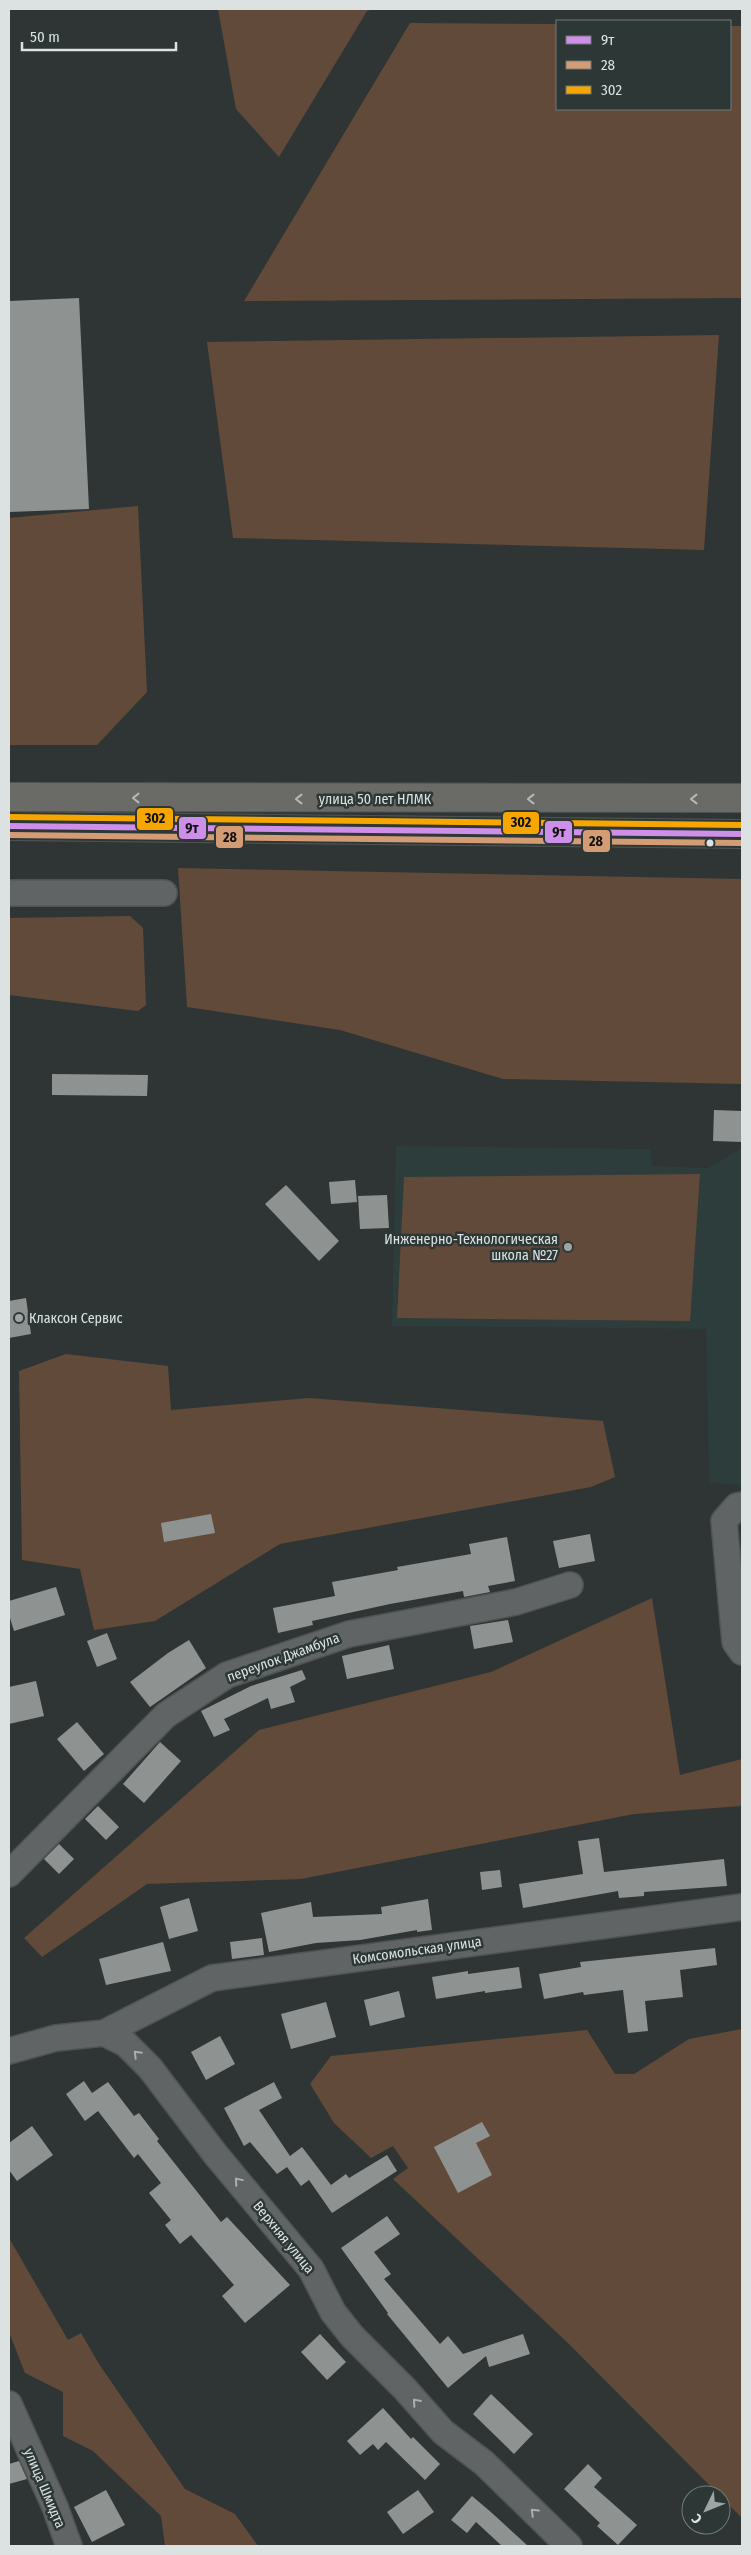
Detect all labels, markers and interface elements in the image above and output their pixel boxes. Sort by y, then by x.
scale bar [22,20,176,52]
legend [556,20,731,110]
text: 50 m [30,28,60,46]
text: 9т [601,31,615,49]
text: 28 [601,56,615,74]
text: 302 [601,81,622,99]
street label: улица 50 лет НЛМК [319,791,432,808]
one-way arrow [132,793,140,804]
one-way arrow [294,794,302,804]
one-way arrow [527,794,534,804]
one-way arrow [689,794,697,804]
line badge: 302 [136,807,174,831]
text: 302 [144,810,166,827]
line badge: 302 [502,811,540,835]
text: 302 [510,814,532,831]
line badge: 9т [178,816,207,840]
text: 9т [185,820,200,837]
line badge: 9т [544,820,573,844]
text: 9т [552,824,567,841]
line badge: 28 [215,825,244,849]
text: 28 [222,829,238,846]
line badge: 28 [582,829,611,853]
text: 28 [588,833,604,850]
unlabelled marker [705,838,715,848]
place label: Инженерно-Технологическая школа №27 [384,1231,558,1264]
marker: Инженерно-Технологическая школа №27 [562,1241,574,1253]
place label: Клаксон Сервис [29,1310,123,1327]
marker: Клаксон Сервис [13,1312,25,1324]
street label: переулок Джамбула [225,1629,342,1686]
street label: Комсомольская улица [351,1933,483,1968]
one-way arrow [133,2051,142,2060]
one-way arrow [235,2178,243,2187]
street label: Верхняя улица [249,2198,318,2277]
one-way arrow [413,2398,422,2407]
street label: улица Шмидта [20,2446,69,2531]
north arrow [681,2485,731,2535]
one-way arrow [531,2509,540,2518]
text: С [688,2510,706,2527]

